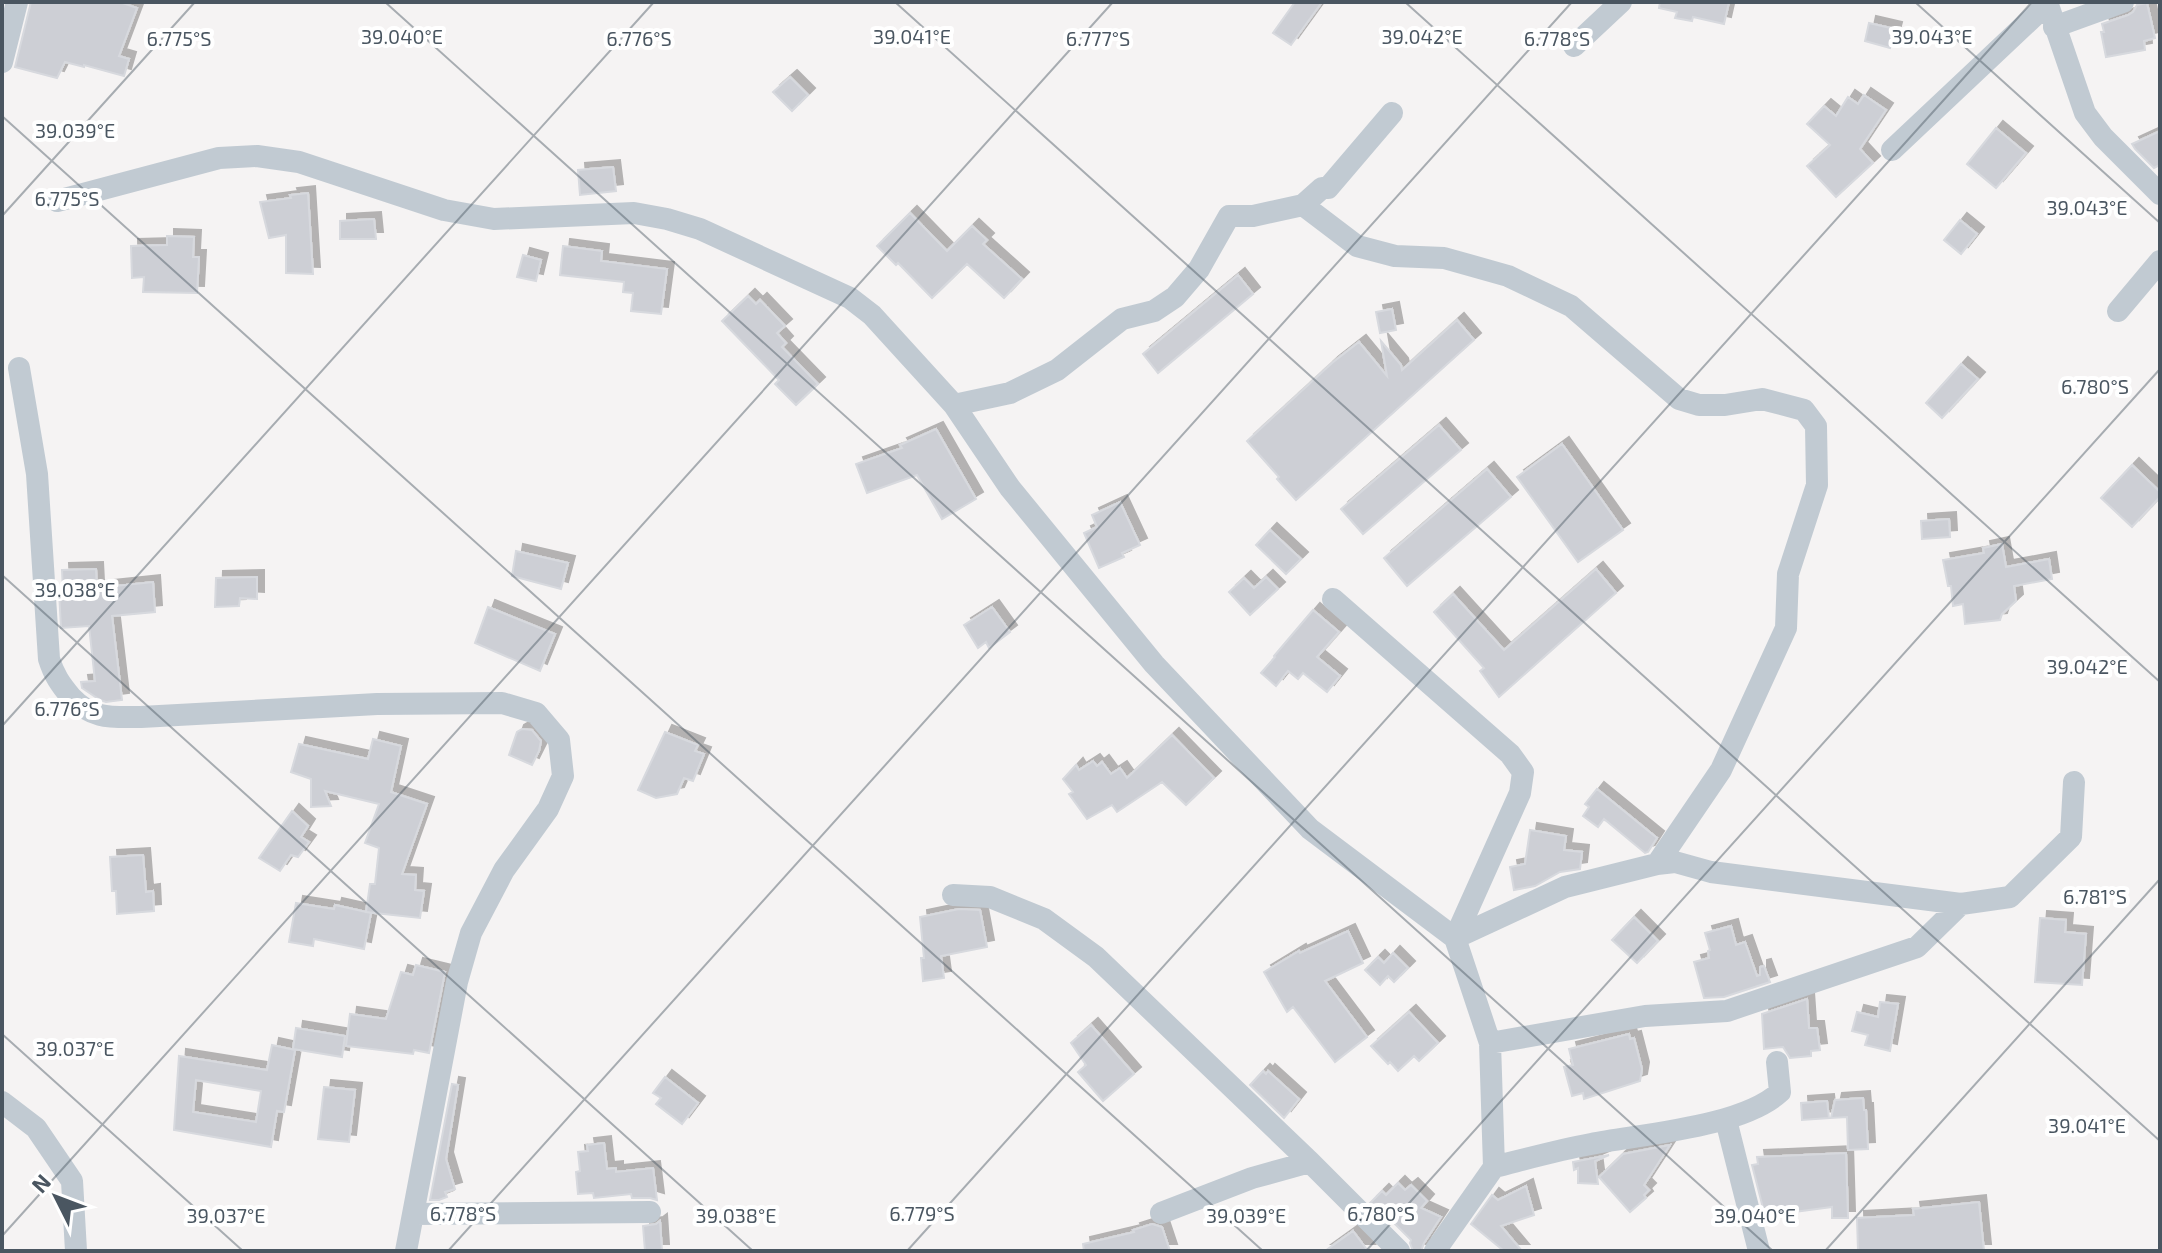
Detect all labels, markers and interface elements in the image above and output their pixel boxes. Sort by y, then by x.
text: 39.040°E [361,24,443,48]
text: 39.041°E [873,24,951,48]
text: 39.042°E [1381,24,1463,48]
text: 39.043°E [1891,24,1973,48]
text: 6.775°S [147,26,211,50]
text: 6.776°S [606,26,672,50]
text: 6.777°S [1066,26,1130,50]
text: 6.778°S [1524,26,1590,50]
text: 39.039°E [35,118,115,142]
text: 6.775°S [35,186,99,210]
text: 39.043°E [2046,195,2128,219]
text: 6.780°S [2061,374,2129,398]
text: 39.038°E [35,577,115,601]
text: 39.042°E [2046,654,2128,678]
text: 6.776°S [34,696,100,720]
text: 6.781°S [2063,884,2127,908]
text: 39.037°E [35,1036,115,1060]
text: 39.041°E [2048,1113,2126,1137]
north arrow [16,1157,96,1237]
text: N [25,1168,55,1198]
text: 6.778°S [430,1201,496,1225]
text: 6.779°S [889,1201,955,1225]
text: 6.780°S [1347,1201,1415,1225]
text: 39.037°E [186,1203,266,1227]
text: 39.038°E [696,1203,776,1227]
text: 39.039°E [1206,1203,1286,1227]
text: 39.040°E [1714,1203,1796,1227]

